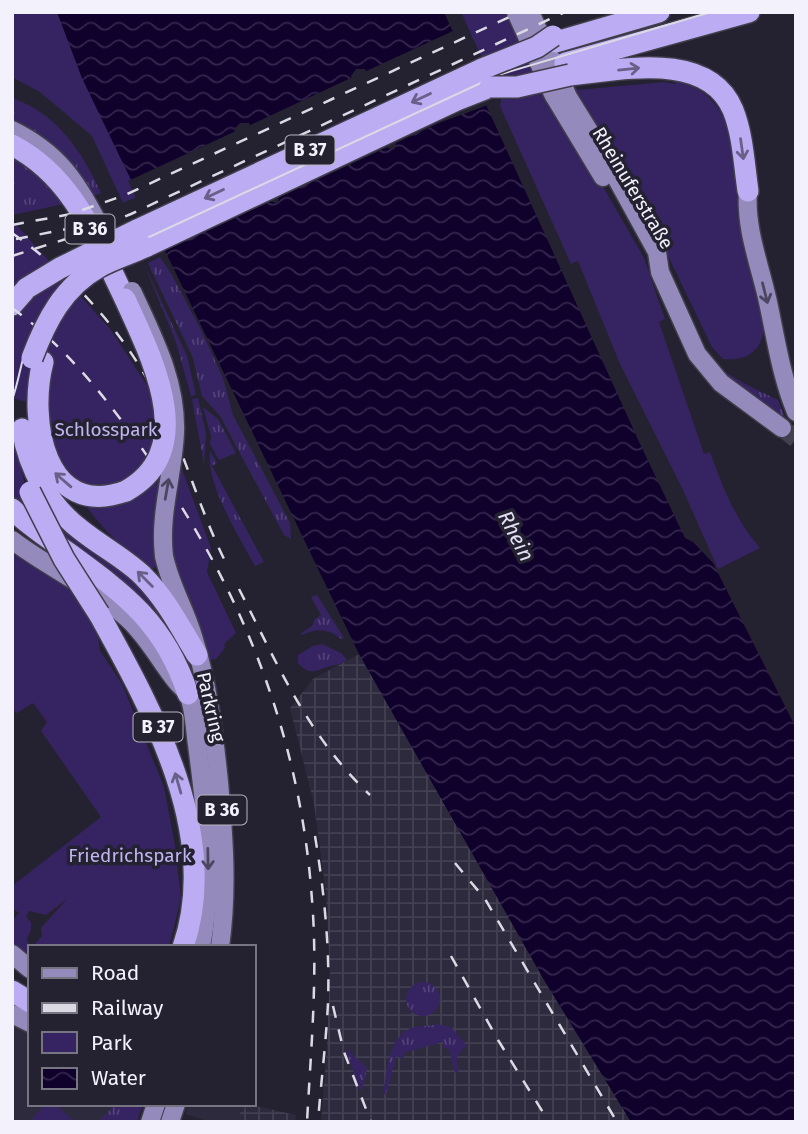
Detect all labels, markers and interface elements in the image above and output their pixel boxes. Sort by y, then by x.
one-way arrow [617,62,640,75]
one-way arrow [410,92,432,105]
street label: Rheinuferstraße [587,123,679,253]
road number: B 37 [286,135,334,164]
one-way arrow [736,137,749,159]
one-way arrow [204,188,225,201]
road number: B 36 [66,214,114,244]
one-way arrow [759,281,772,304]
park label: Schlosspark [54,418,158,441]
one-way arrow [54,472,72,488]
one-way arrow [161,478,174,501]
water label: Rhein [492,506,540,566]
one-way arrow [137,571,154,588]
street label: Parkring [192,670,230,744]
road number: B 37 [134,712,182,742]
one-way arrow [171,772,184,795]
road number: B 36 [198,796,246,824]
park label: Friedrichspark [68,844,192,867]
one-way arrow [201,847,215,870]
legend [28,945,256,1106]
text: Road [91,960,139,986]
text: Railway [91,995,164,1021]
text: Park [91,1030,133,1056]
text: Water [91,1065,146,1091]

